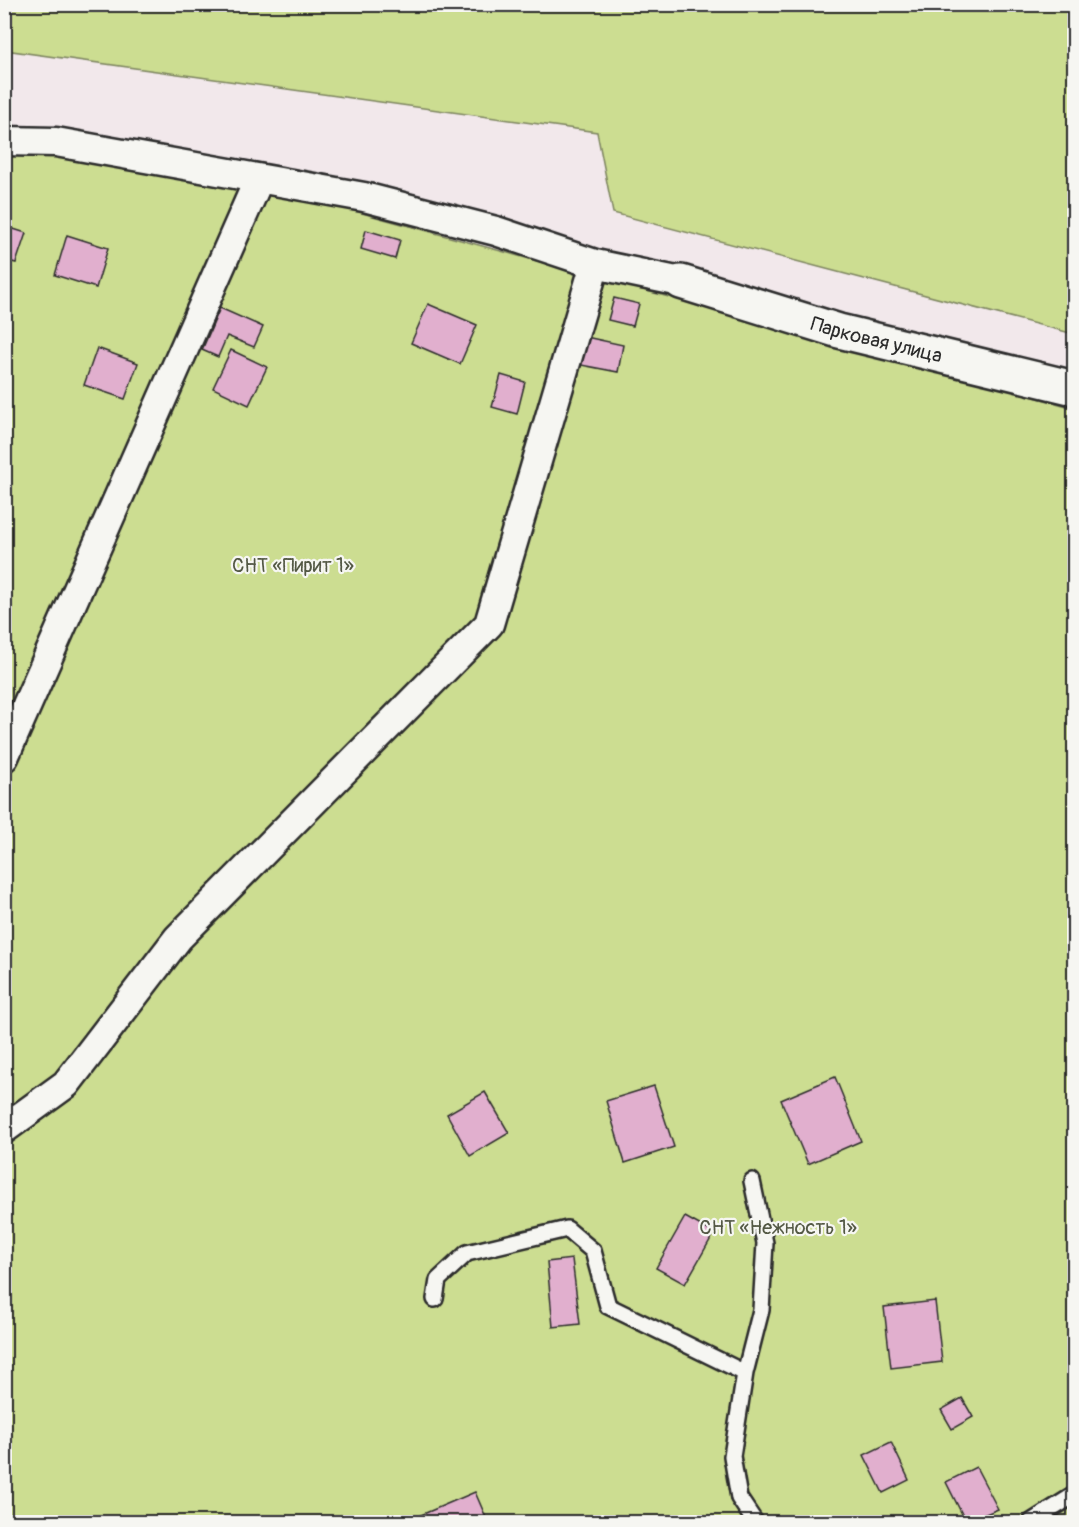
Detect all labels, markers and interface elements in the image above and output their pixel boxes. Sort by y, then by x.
street label: Парковая улица [808,311,945,369]
park label: СНТ «Пирит 1» [232,553,354,578]
park label: СНТ «Нежность 1» [699,1215,857,1240]

